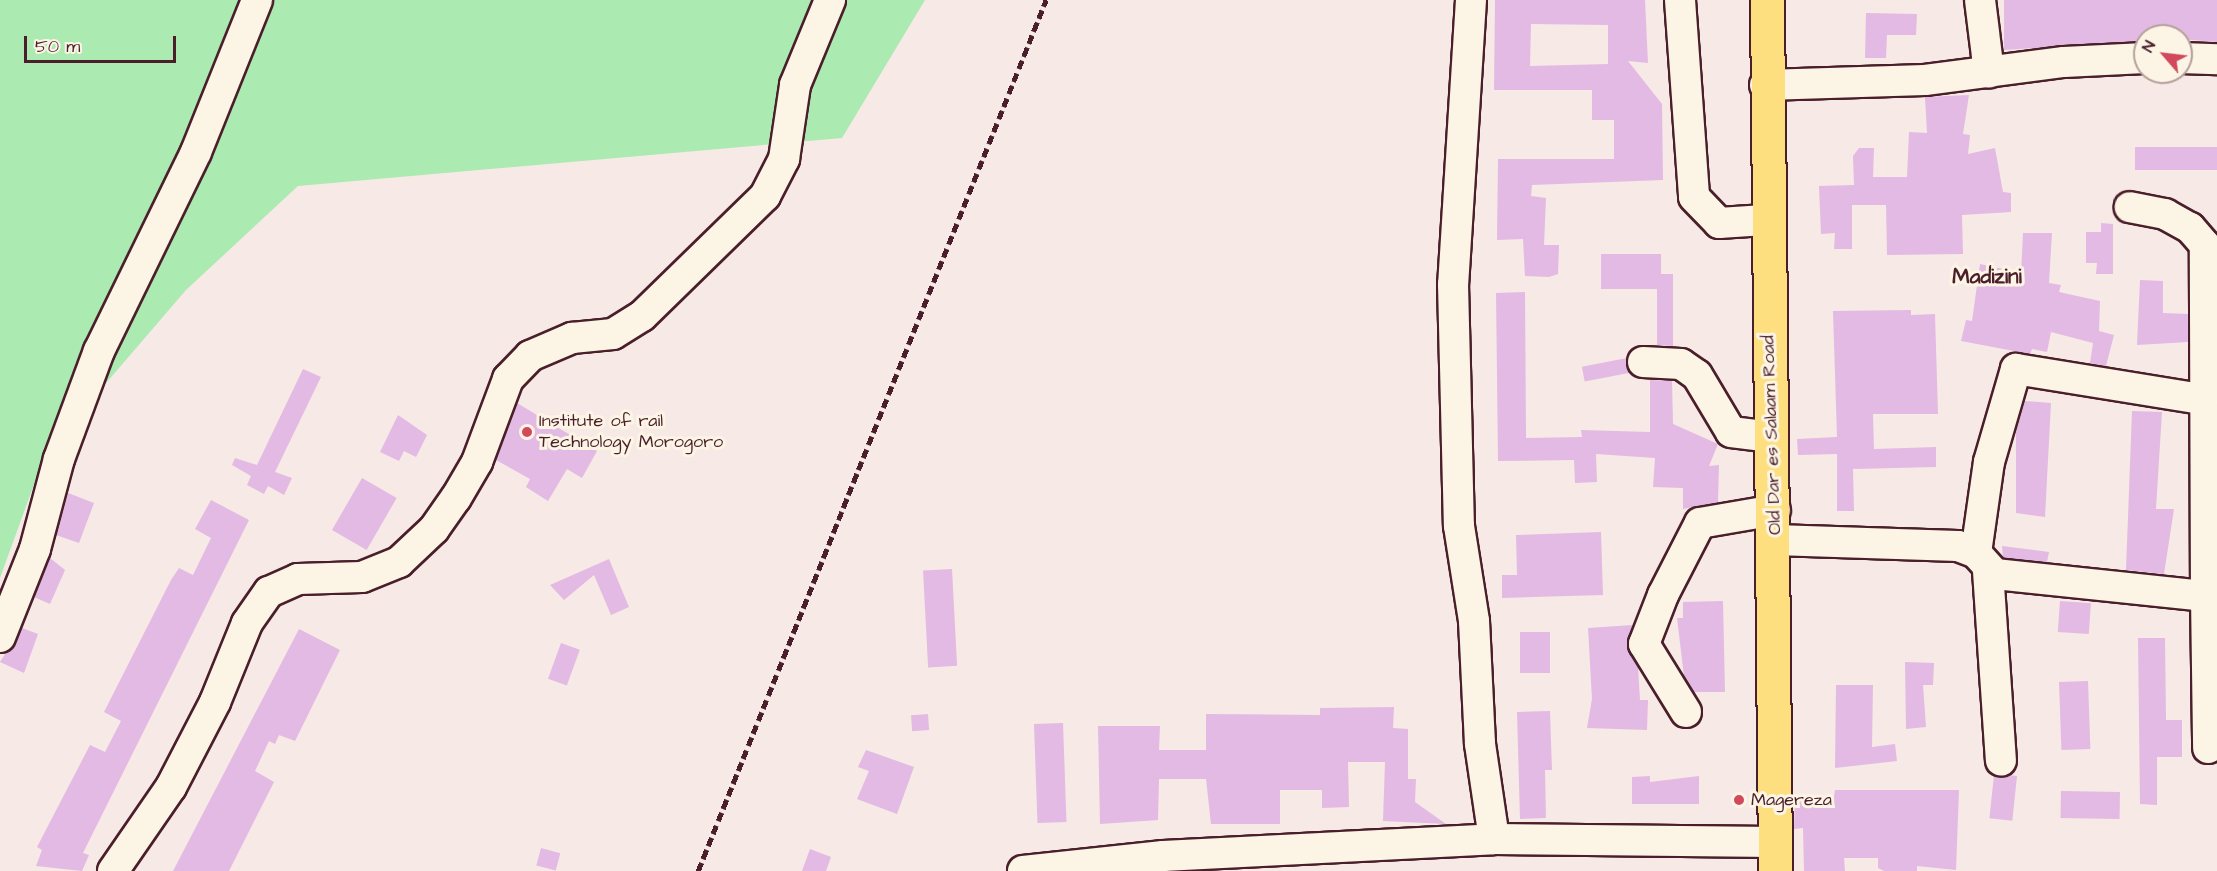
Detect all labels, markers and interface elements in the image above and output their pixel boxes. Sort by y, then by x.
scale bar [27,24,178,62]
north arrow [2133,24,2193,84]
text: 50 m [35,34,80,59]
text: N [2137,37,2161,56]
district label: Madizini [1952,264,2022,290]
street label: Old Dar es Salaam Road [1758,335,1786,535]
place label: Institute of rail Technology Morogoro [539,411,723,454]
marker: Institute of rail Technology Morogoro [520,425,534,439]
place label: Magereza [1751,789,1832,811]
marker: Magereza [1732,793,1746,807]

